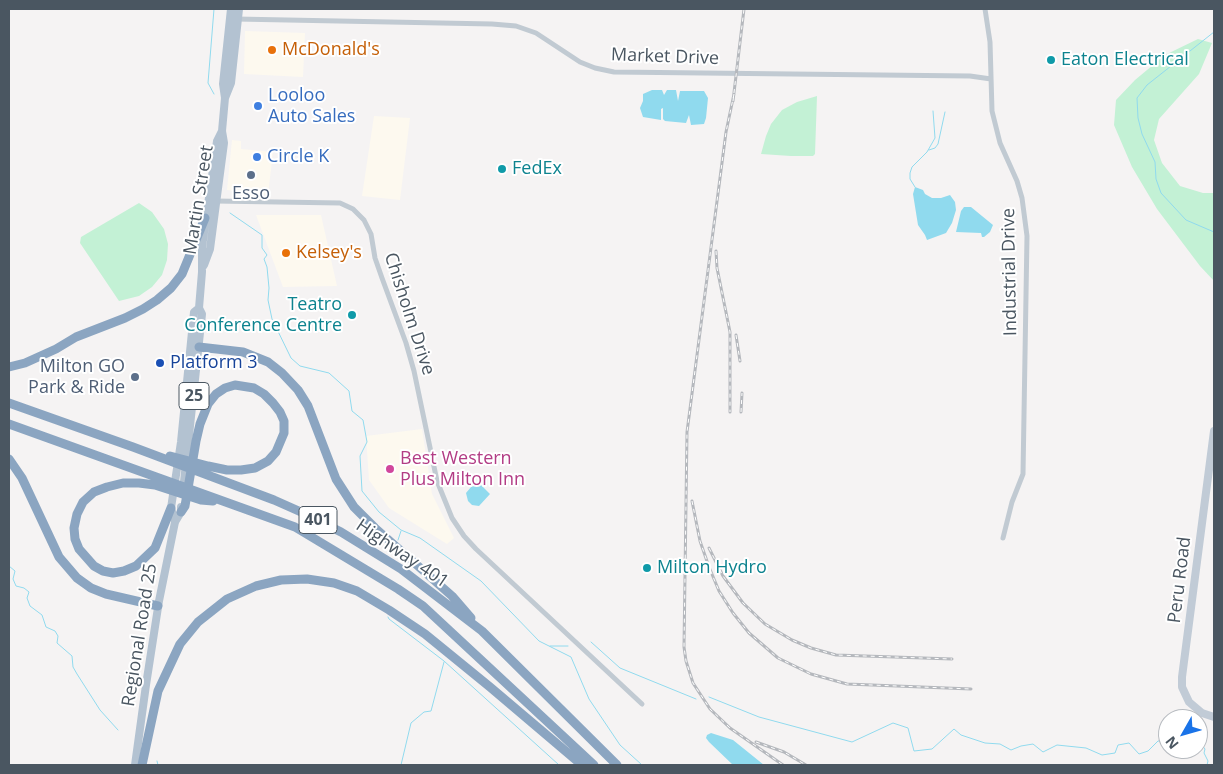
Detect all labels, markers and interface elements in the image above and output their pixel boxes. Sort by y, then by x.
place label: McDonald's [282,39,380,61]
marker: McDonald's [266,44,278,56]
street label: Market Drive [611,44,719,70]
place label: Eaton Electrical [1061,49,1189,71]
marker: Eaton Electrical [1045,54,1057,66]
place label: Looloo Auto Sales [268,85,355,128]
marker: Looloo Auto Sales [252,100,264,112]
street label: Martin Street [180,144,218,256]
place label: Circle K [267,146,329,168]
marker: Circle K [251,151,263,163]
place label: FedEx [512,158,562,180]
marker: FedEx [496,163,508,175]
marker: Esso [245,169,257,181]
place label: Esso [232,183,270,205]
street label: Industrial Drive [998,208,1022,336]
place label: Kelsey's [296,242,362,264]
marker: Kelsey's [280,247,292,259]
street label: Chisholm Drive [379,250,439,378]
place label: Teatro Conference Centre [184,294,342,336]
marker: Teatro Conference Centre [346,309,358,321]
place label: Platform 3 [170,352,258,374]
place label: Milton GO Park & Ride [28,356,125,398]
marker: Platform 3 [154,357,166,369]
marker: Milton GO Park & Ride [129,371,141,383]
road number: 25 [179,382,209,410]
place label: Best Western Plus Milton Inn [400,448,525,490]
marker: Best Western Plus Milton Inn [384,463,396,475]
road number: 401 [299,506,337,534]
street label: Highway 401 [352,515,452,593]
street label: Peru Road [1164,536,1196,624]
place label: Milton Hydro [657,557,767,579]
street label: Regional Road 25 [118,562,162,708]
marker: Milton Hydro [641,562,653,574]
north arrow [1158,709,1208,759]
text: N [1161,733,1183,753]

